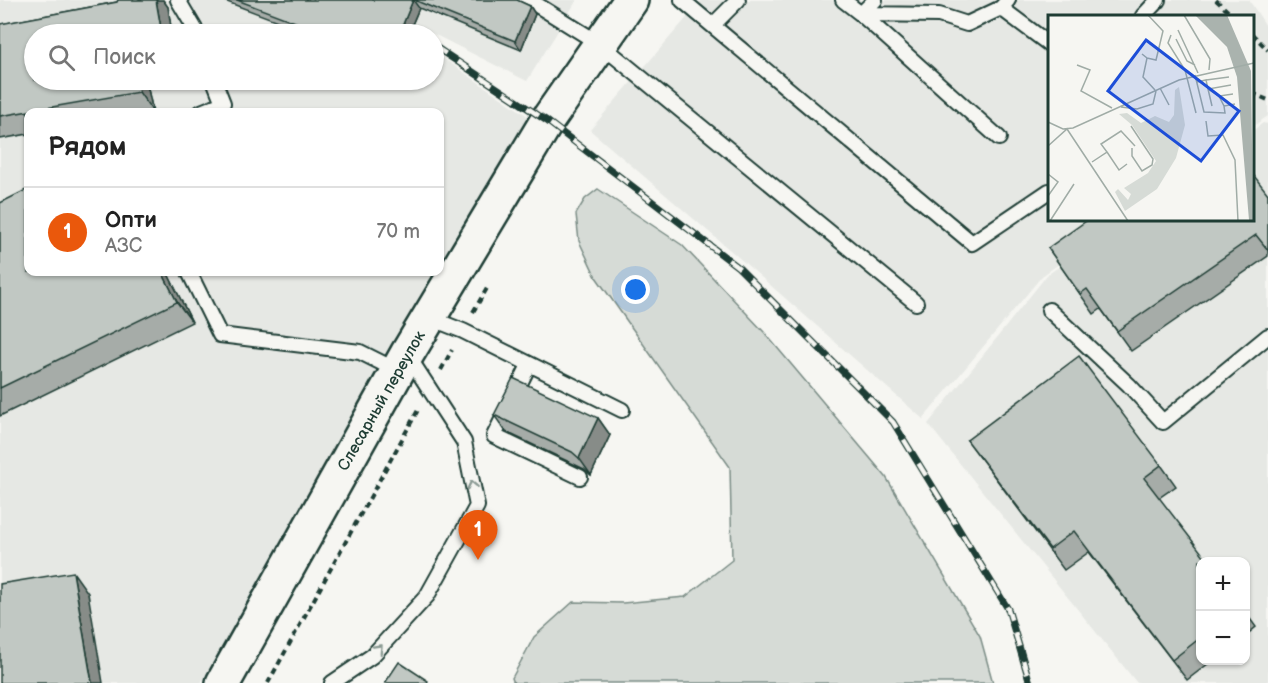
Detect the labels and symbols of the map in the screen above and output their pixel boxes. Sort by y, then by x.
inset map [1048,15,1253,220]
your location [621,275,650,304]
street label: Слесарный переулок [334,327,430,474]
one-way arrow [466,480,479,490]
pin: 1 [458,510,498,560]
one-way arrow [372,644,383,655]

